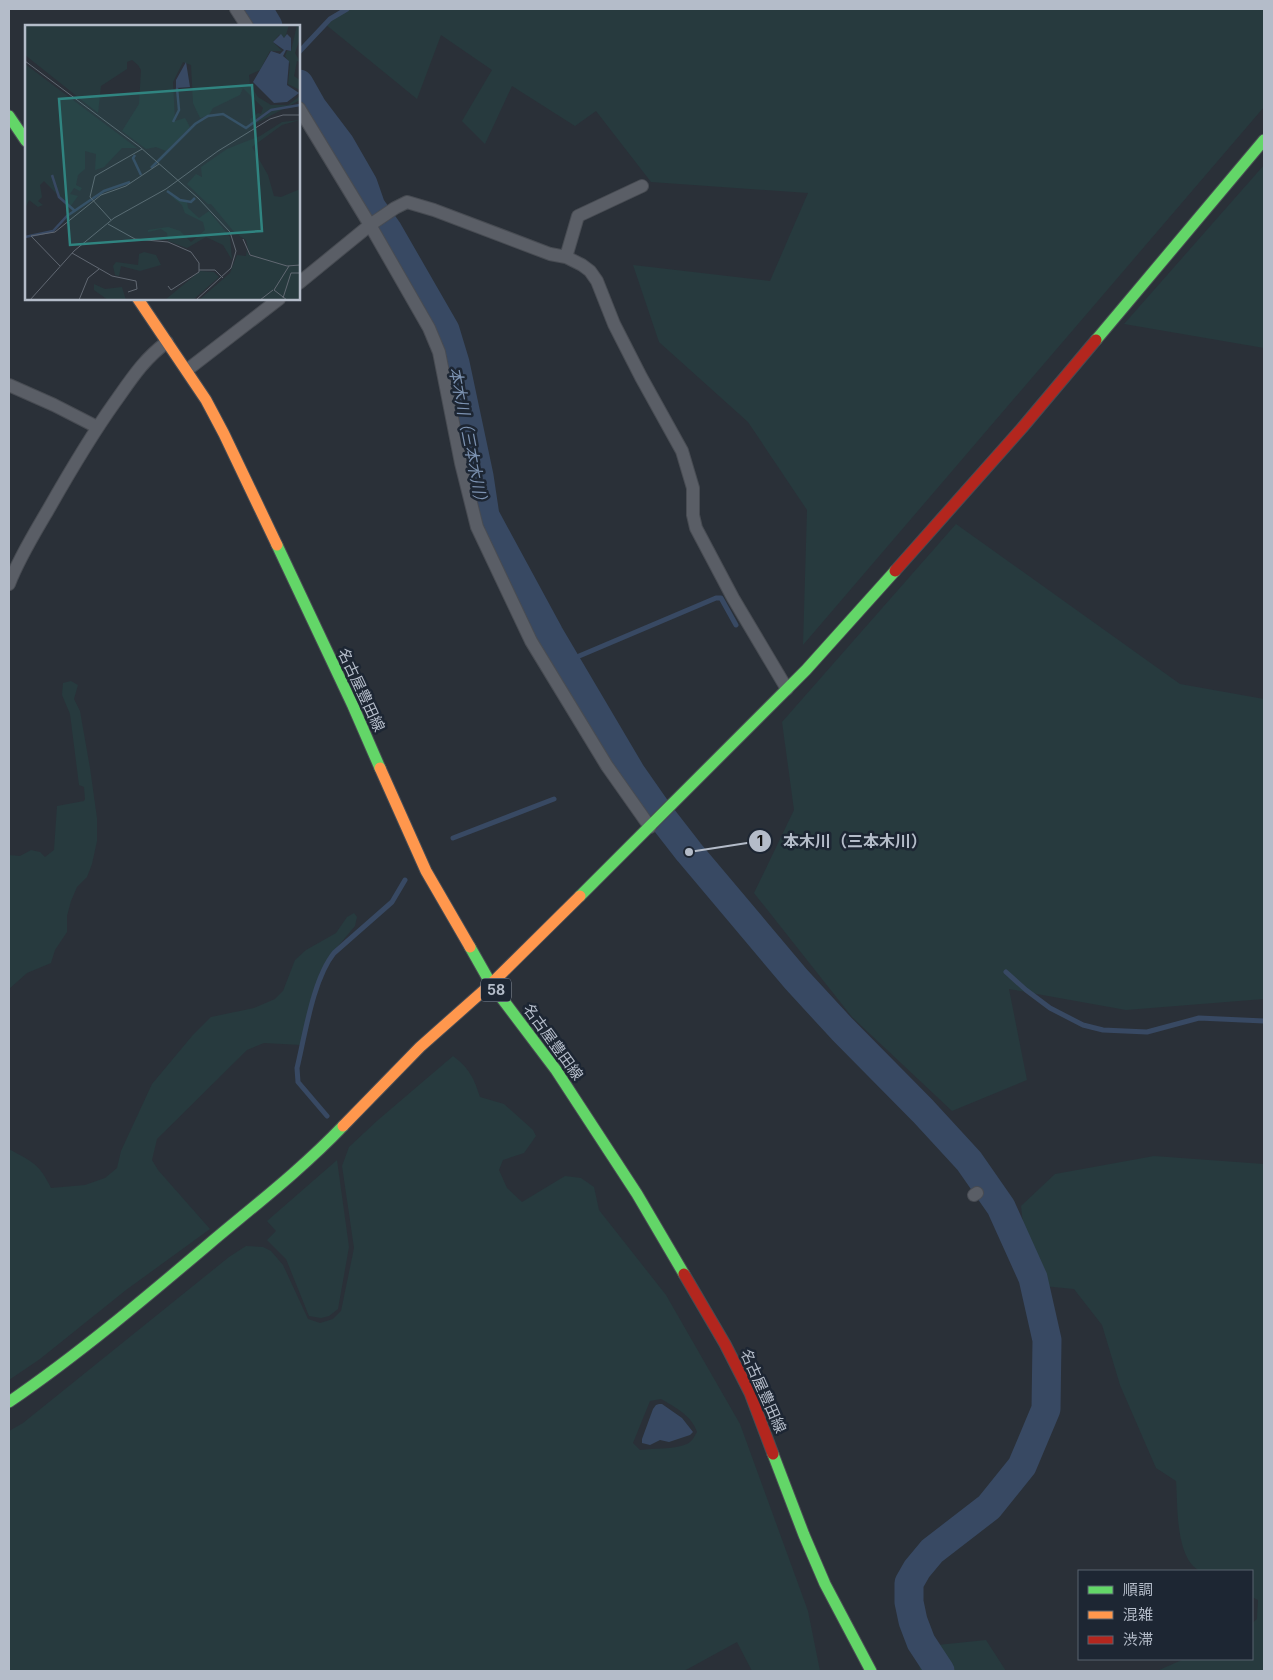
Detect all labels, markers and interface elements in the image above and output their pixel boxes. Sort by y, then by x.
inset map [25,25,300,300]
water label: 本木川（三本木川） [445,365,493,511]
street label: 名古屋豊田線 [334,645,389,735]
callout: 本木川（三本木川） [748,825,937,856]
text: 1 [757,831,763,850]
text: 本木川（三本木川） [783,831,927,851]
road number: 58 [481,978,511,1002]
street label: 名古屋豊田線 [519,1000,588,1084]
street label: 名古屋豊田線 [736,1346,790,1436]
legend [1078,1570,1253,1660]
text: 順調 [1123,1580,1153,1599]
text: 混雑 [1123,1605,1153,1624]
text: 渋滞 [1123,1630,1153,1649]

